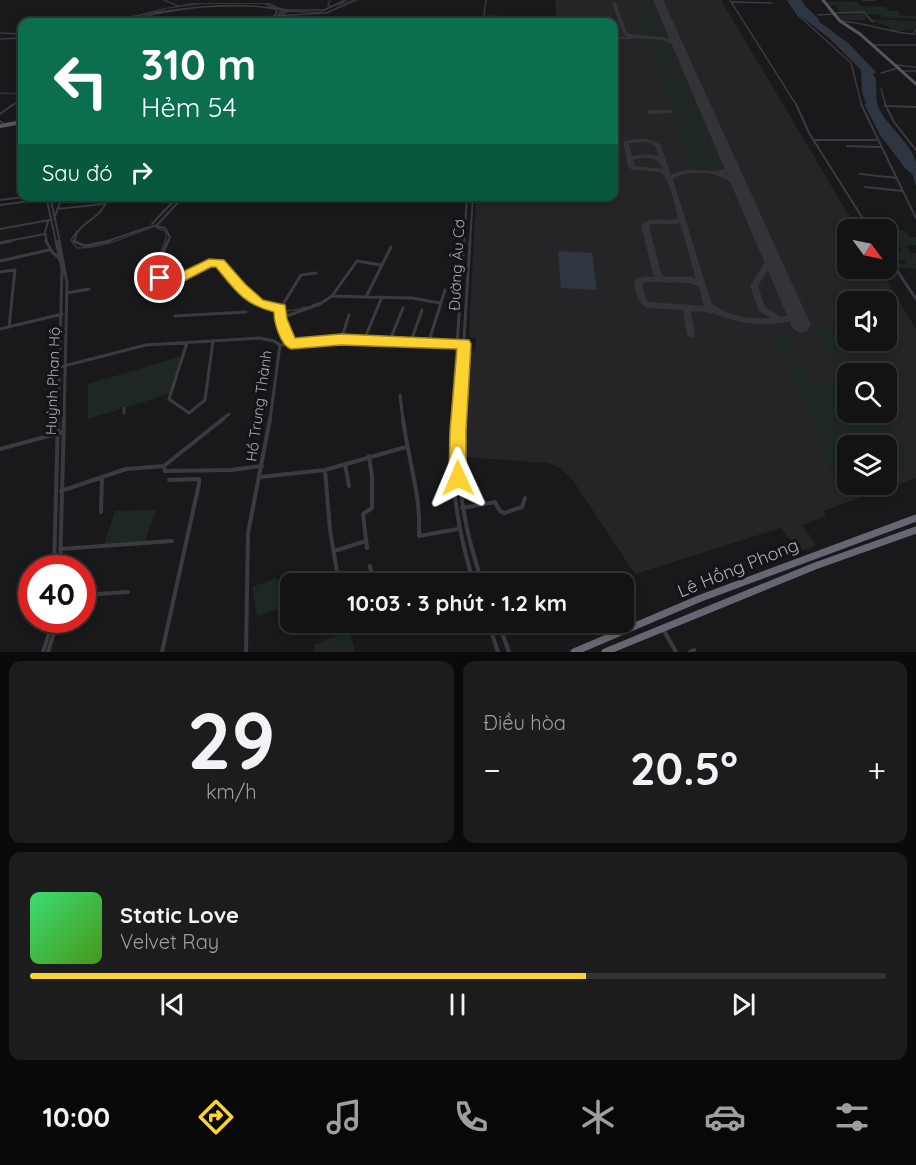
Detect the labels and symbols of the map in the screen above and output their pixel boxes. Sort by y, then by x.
street label: Đường Âu Cơ [445,219,468,311]
north arrow [837,219,897,279]
pin [134,252,185,303]
street label: Huỳnh Phan Hộ [41,327,64,435]
street label: Hồ Trung Thành [241,349,276,463]
position arrow [426,446,490,510]
street label: Lê Hồng Phong [674,533,802,602]
speed limit sign: 40 [18,555,96,633]

